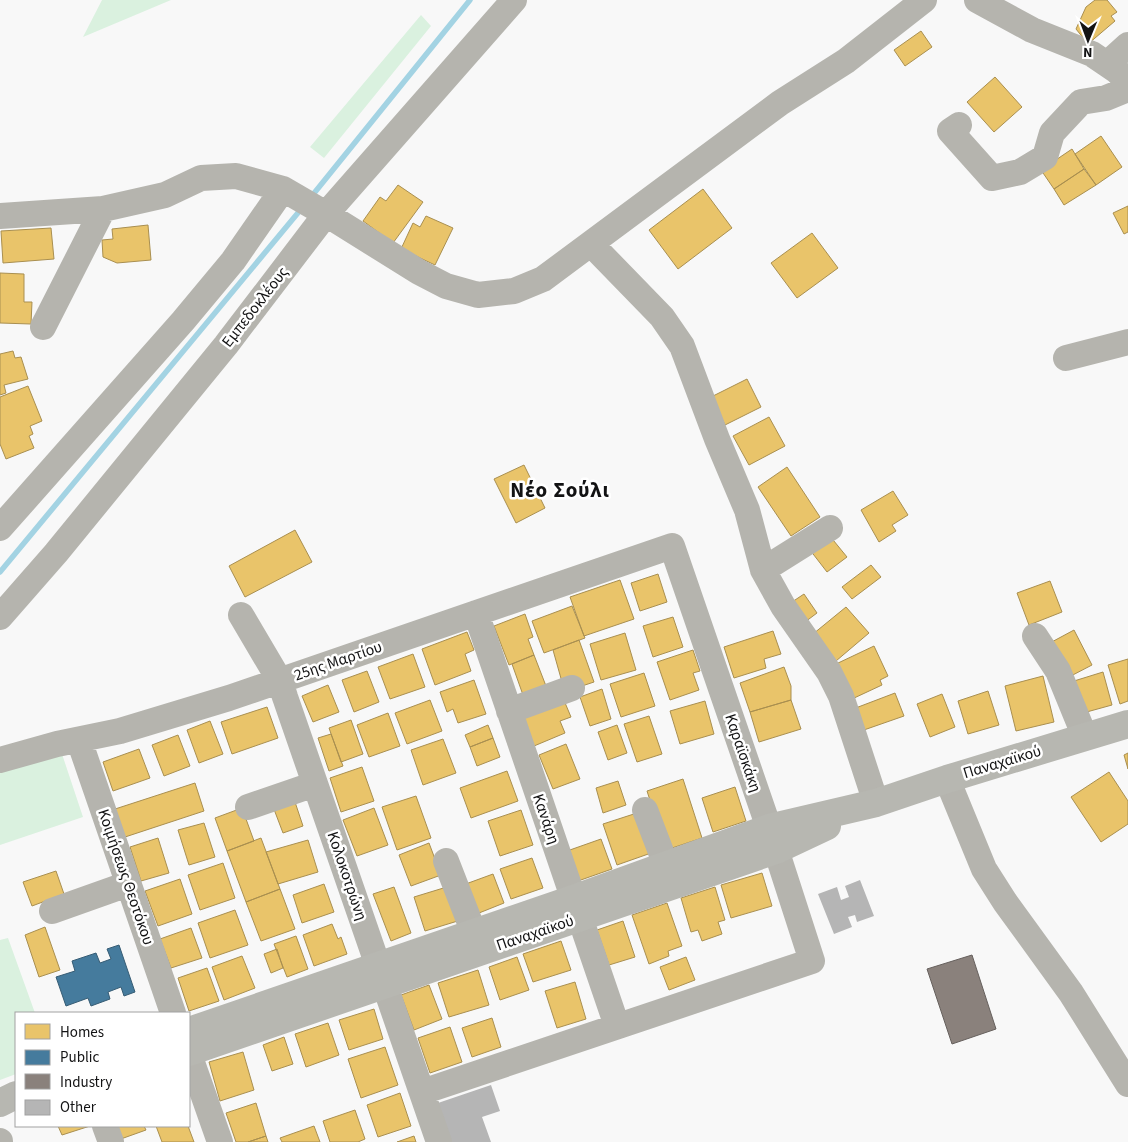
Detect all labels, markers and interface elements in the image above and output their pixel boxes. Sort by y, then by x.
north arrow [1063,15,1113,65]
text: N [1083,42,1093,62]
street label: Εμπεδοκλέους [217,262,293,352]
district label: Νέο Σούλι [510,475,610,505]
street label: 25ης Μαρτίου [291,636,385,686]
street label: Καραϊσκάκη [719,711,767,795]
street label: Παναχαϊκού [960,740,1044,784]
street label: Κανάρη [527,791,565,847]
street label: Κοιμήσεως Θεοτόκου [92,806,160,948]
street label: Κολοκοτρώνη [321,829,373,923]
street label: Παναχαϊκού [493,909,577,957]
legend [15,1012,190,1127]
text: Homes [60,1022,104,1043]
text: Public [60,1047,99,1068]
text: Industry [60,1072,112,1093]
text: Other [60,1097,97,1118]

